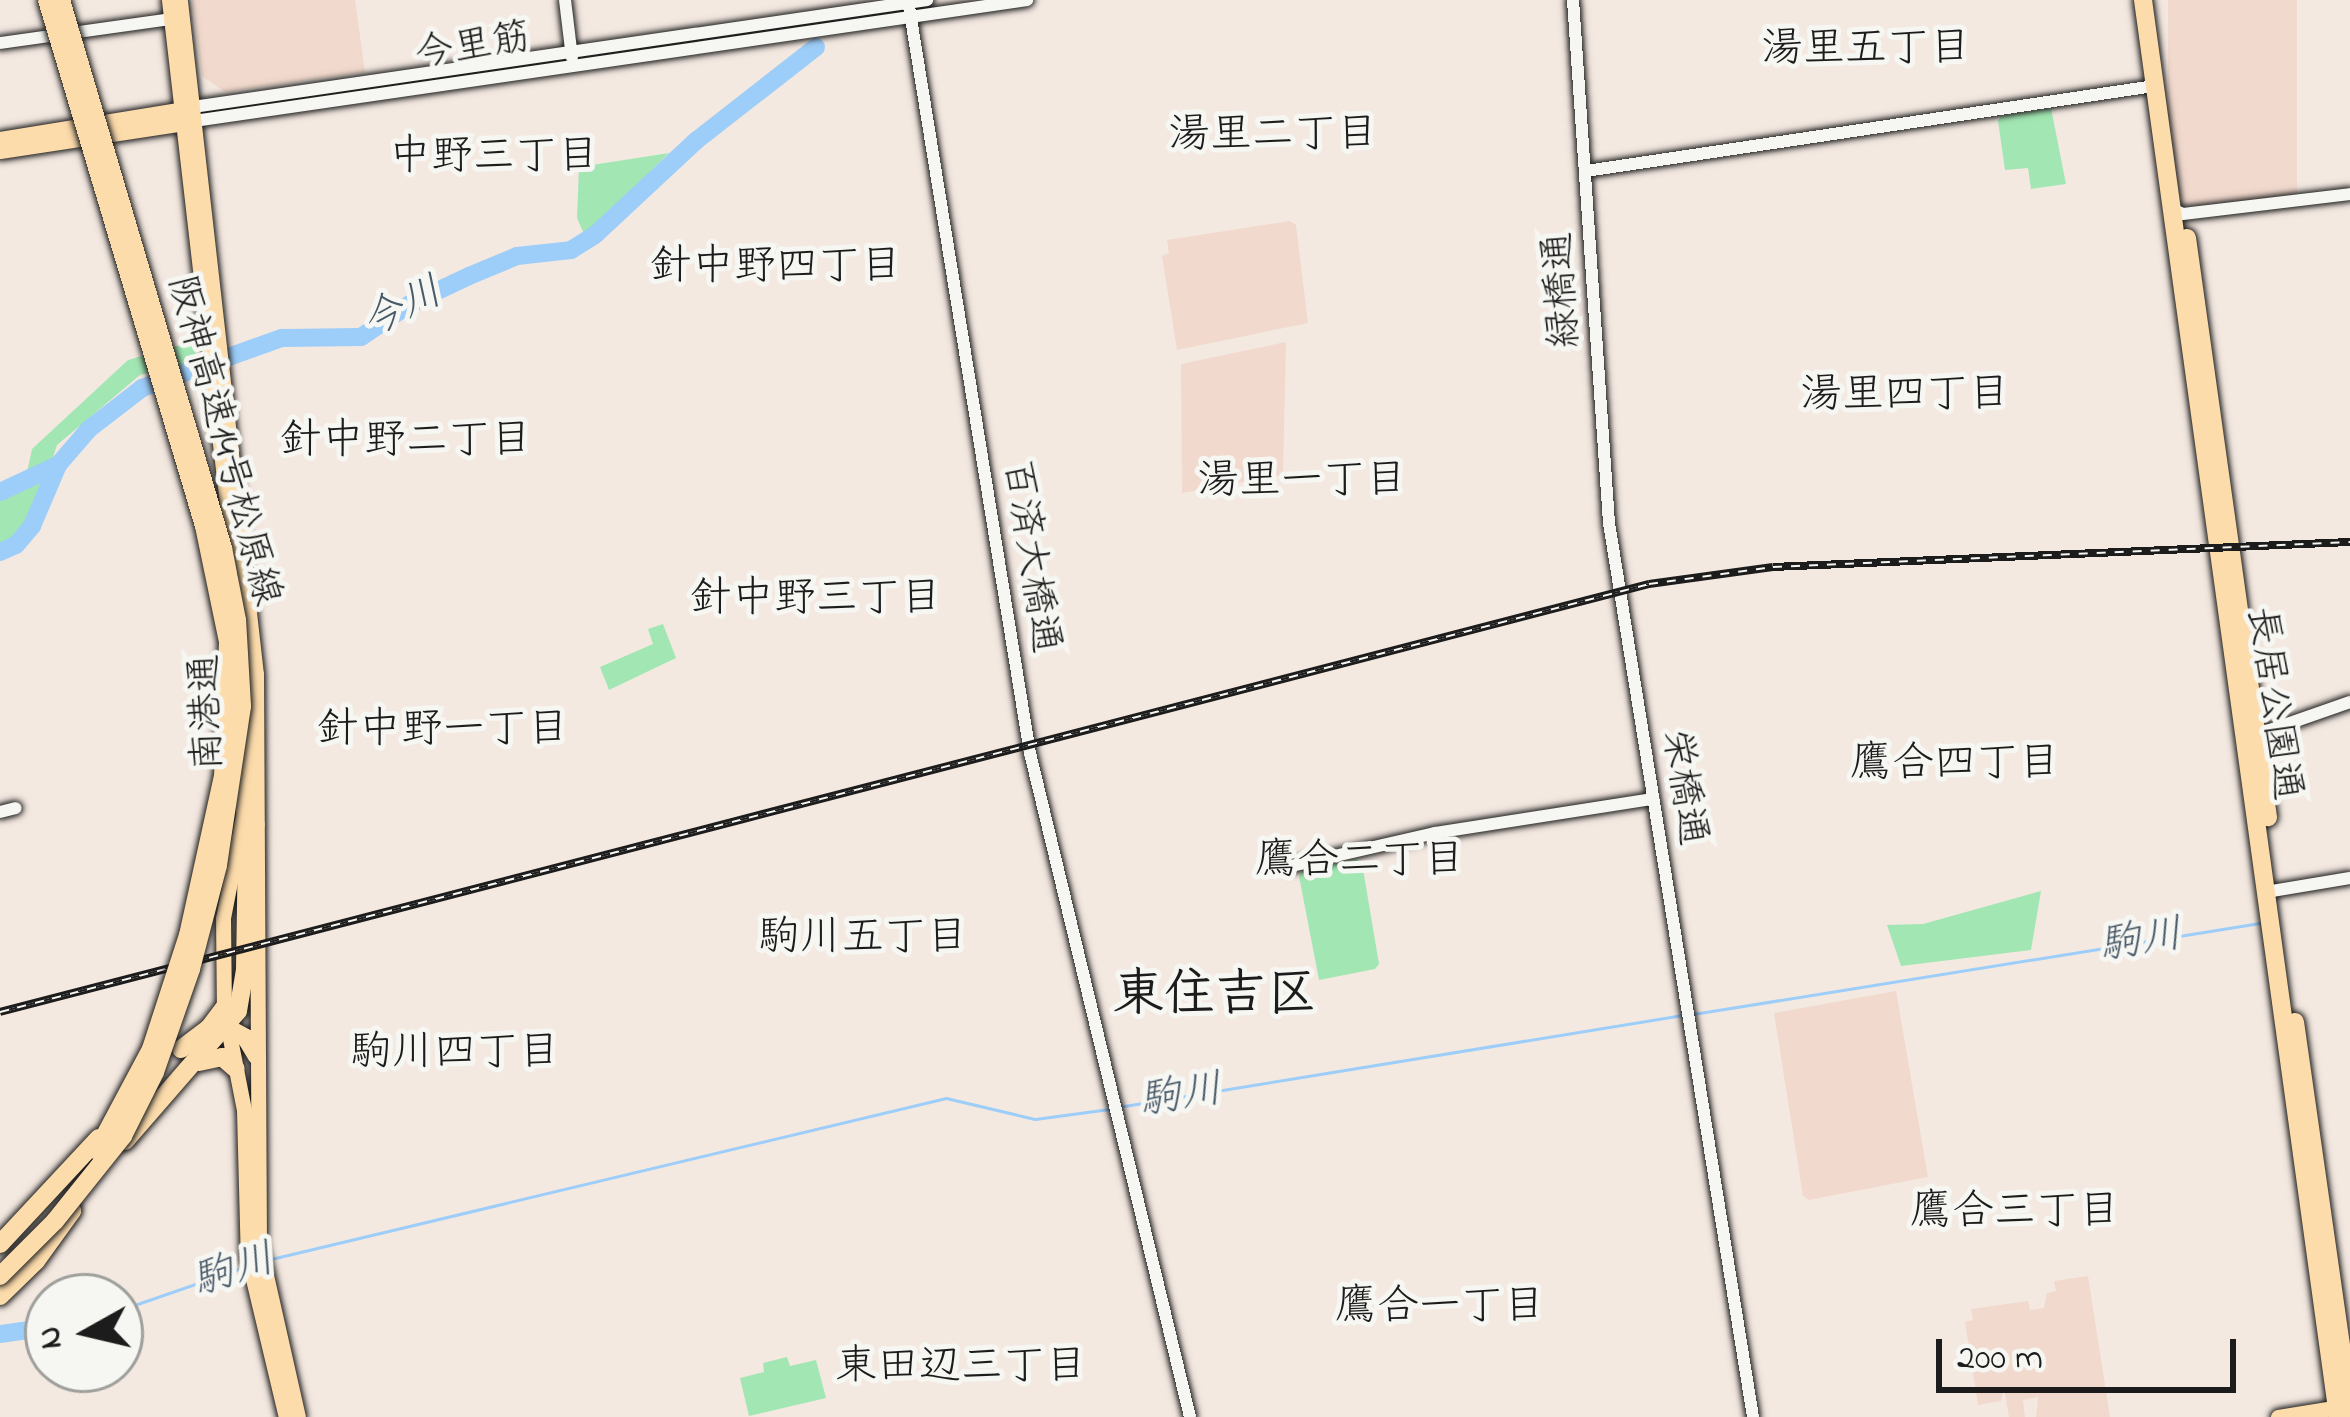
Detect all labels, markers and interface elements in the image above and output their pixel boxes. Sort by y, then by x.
street label: 今里筋 [412,16,534,80]
district label: 湯里五丁目 [1761,25,1971,75]
district label: 湯里二丁目 [1168,111,1378,161]
district label: 中野三丁目 [389,133,599,183]
street label: 緑橋通 [1537,230,1591,350]
district label: 針中野四丁目 [650,243,902,293]
water label: 今川 [354,268,452,350]
street label: 阪神高速14号松原線 [155,271,289,611]
district label: 湯里四丁目 [1800,371,2010,421]
district label: 針中野二丁目 [280,417,532,467]
street label: 百済大橋通 [991,457,1067,657]
district label: 湯里一丁目 [1197,457,1407,507]
district label: 針中野三丁目 [690,575,942,625]
street label: 長居公園通 [2235,604,2309,804]
street label: 南港通 [184,653,234,771]
district label: 針中野一丁目 [317,706,569,756]
street label: 栄橋通 [1650,727,1714,849]
district label: 鷹合四丁目 [1850,740,2060,790]
district label: 鷹合二丁目 [1255,837,1465,887]
water label: 駒川 [2096,911,2186,973]
district label: 駒川五丁目 [758,914,968,964]
district label: 東住吉区 [1113,966,1317,1028]
district label: 駒川四丁目 [350,1029,560,1079]
water label: 駒川 [1136,1066,1226,1128]
district label: 鷹合三丁目 [1910,1188,2120,1238]
water label: 駒川 [186,1235,282,1309]
north arrow [24,1273,144,1393]
district label: 鷹合一丁目 [1335,1283,1545,1333]
scale bar [1942,1315,2242,1389]
text: N [26,1323,77,1352]
text: 200 m [1957,1333,2043,1386]
district label: 東田辺三丁目 [835,1343,1087,1393]

